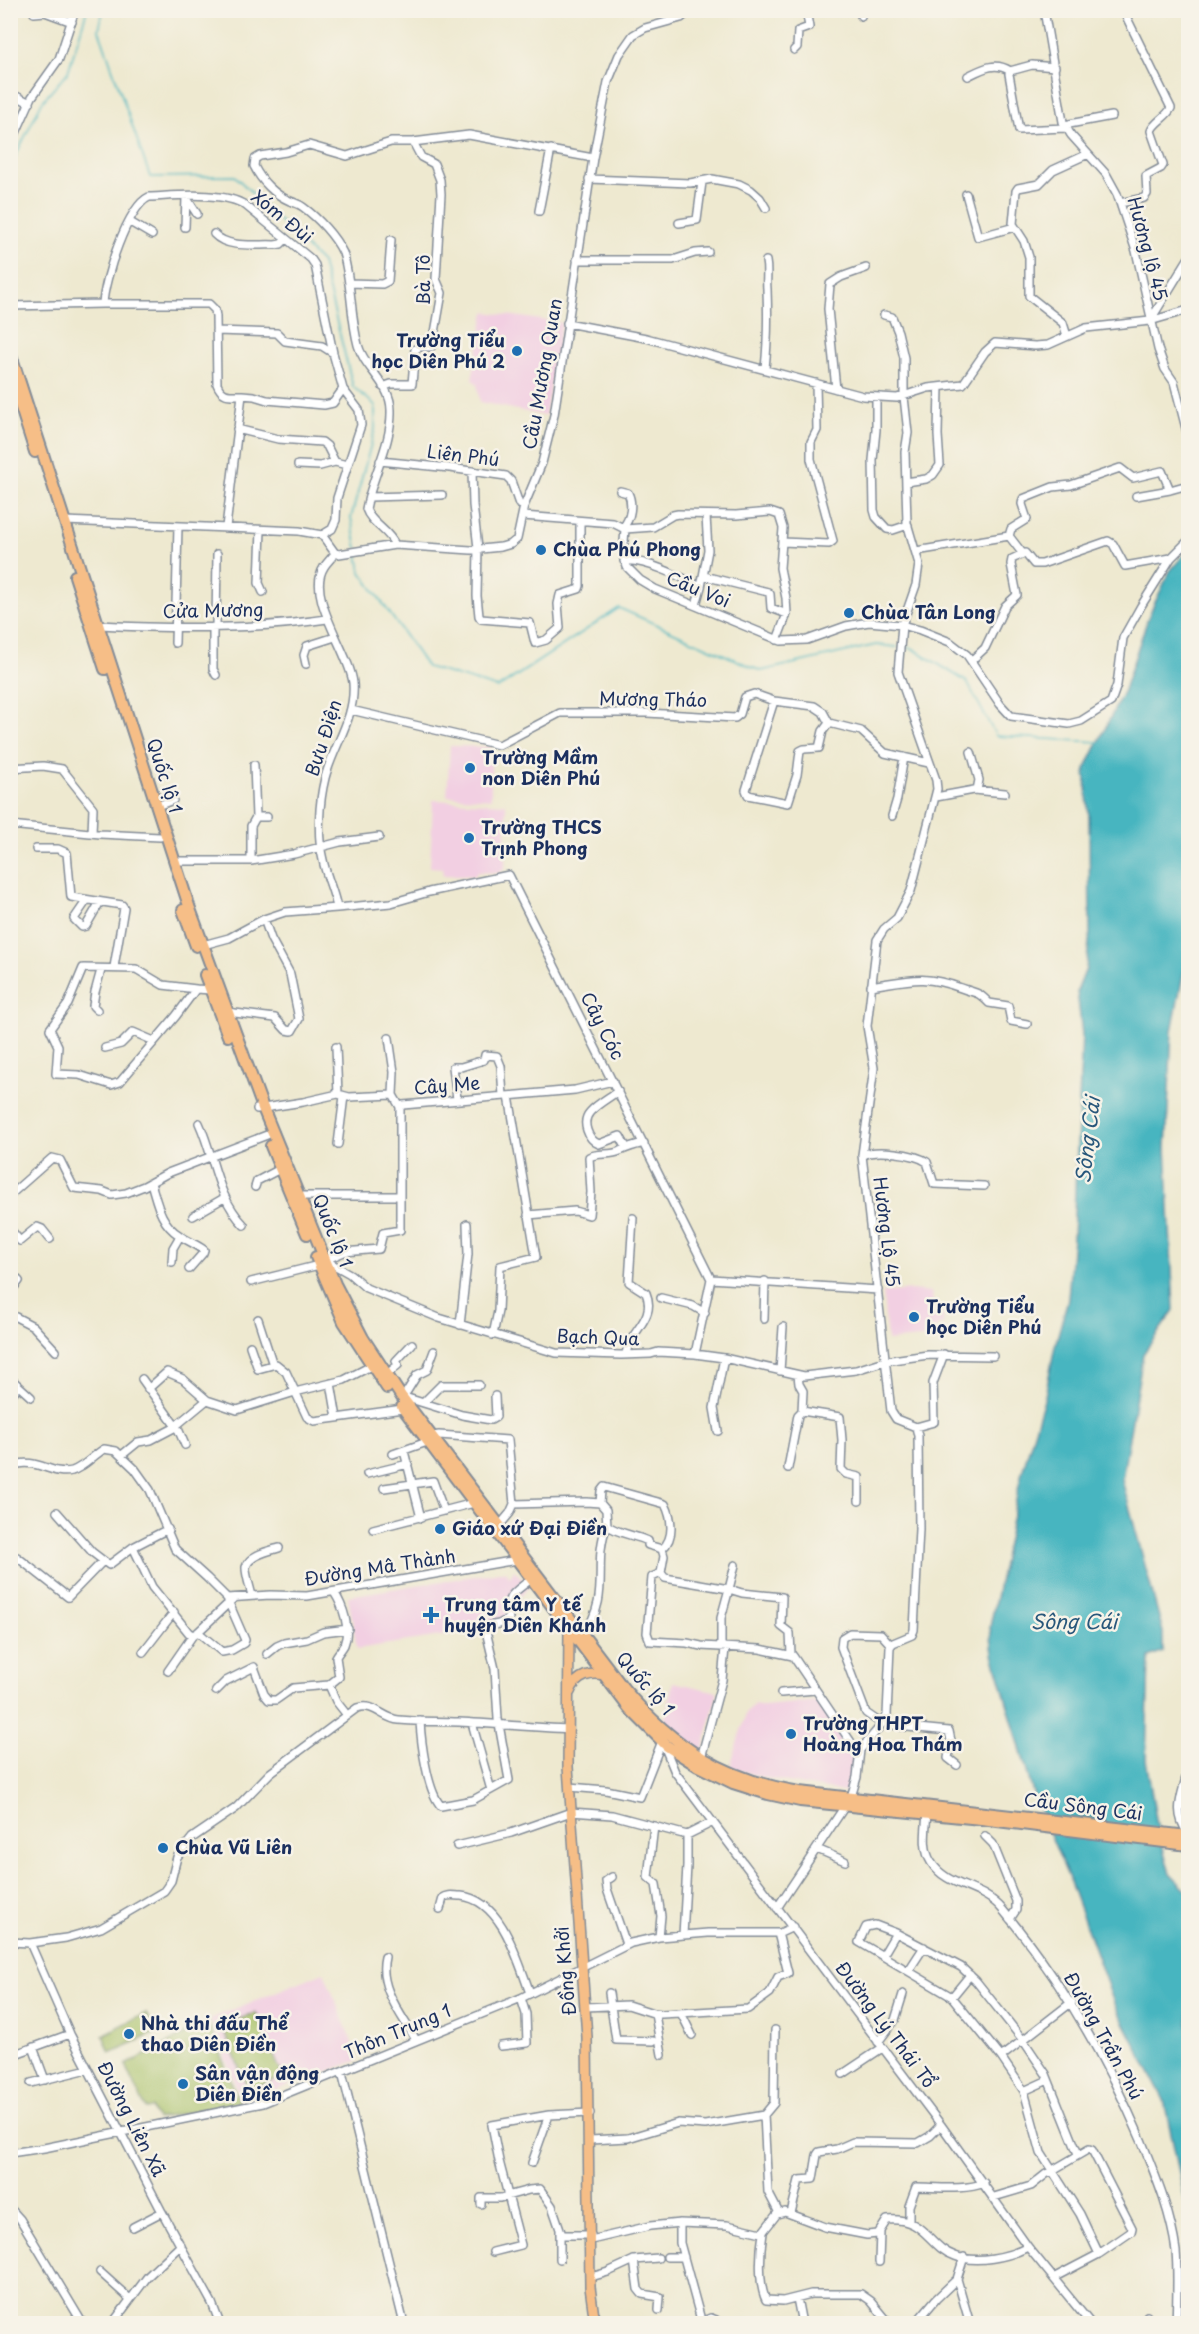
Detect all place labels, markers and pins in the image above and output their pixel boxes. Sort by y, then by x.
place label: Trường Tiểu học Diên Phú 2 [372,326,505,374]
marker: Trường Tiểu học Diên Phú 2 [510,344,524,358]
place label: Chùa Phú Phong [553,535,701,562]
marker: Chùa Phú Phong [534,543,548,557]
place label: Chùa Tân Long [861,598,996,625]
marker: Chùa Tân Long [842,606,856,620]
place label: Trường Mầm non Diên Phú [482,743,600,791]
marker: Trường Mầm non Diên Phú [463,761,477,775]
place label: Trường THCS Trịnh Phong [481,813,602,861]
marker: Trường THCS Trịnh Phong [462,831,476,845]
place label: Trường Tiểu học Diên Phú [926,1292,1042,1340]
marker: Trường Tiểu học Diên Phú [907,1310,921,1324]
place label: Giáo xứ Đại Điền [452,1514,607,1541]
marker: Giáo xứ Đại Điền [433,1522,447,1536]
place label: Trung tâm Y tế huyện Diên Khánh [444,1590,606,1638]
marker: Trung tâm Y tế huyện Diên Khánh [422,1606,440,1624]
place label: Trường THPT Hoàng Hoa Thám [803,1709,963,1757]
marker: Trường THPT Hoàng Hoa Thám [784,1727,798,1741]
place label: Chùa Vũ Liên [175,1833,292,1860]
marker: Chùa Vũ Liên [156,1841,170,1855]
place label: Nhà thi đấu Thể thao Diên Điền [141,2009,290,2057]
marker: Nhà thi đấu Thể thao Diên Điền [122,2027,136,2041]
place label: Sân vận động Diên Điền [195,2059,319,2107]
marker: Sân vận động Diên Điền [176,2077,190,2091]

